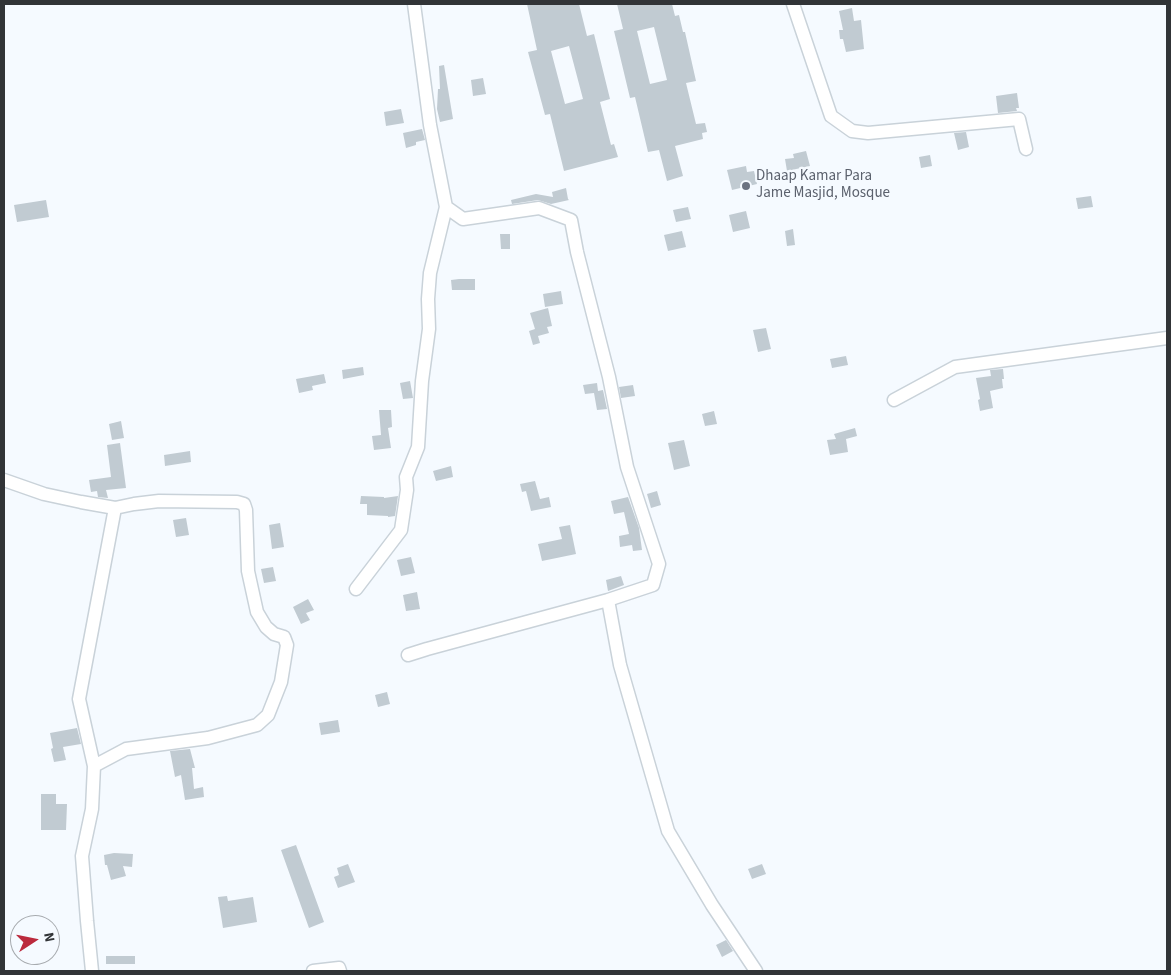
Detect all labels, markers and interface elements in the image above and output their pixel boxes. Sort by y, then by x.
place label: Dhaap Kamar Para Jame Masjid, Mosque [756,168,890,203]
marker: Dhaap Kamar Para Jame Masjid, Mosque [740,180,752,192]
north arrow [10,915,60,965]
text: N [38,931,59,944]

